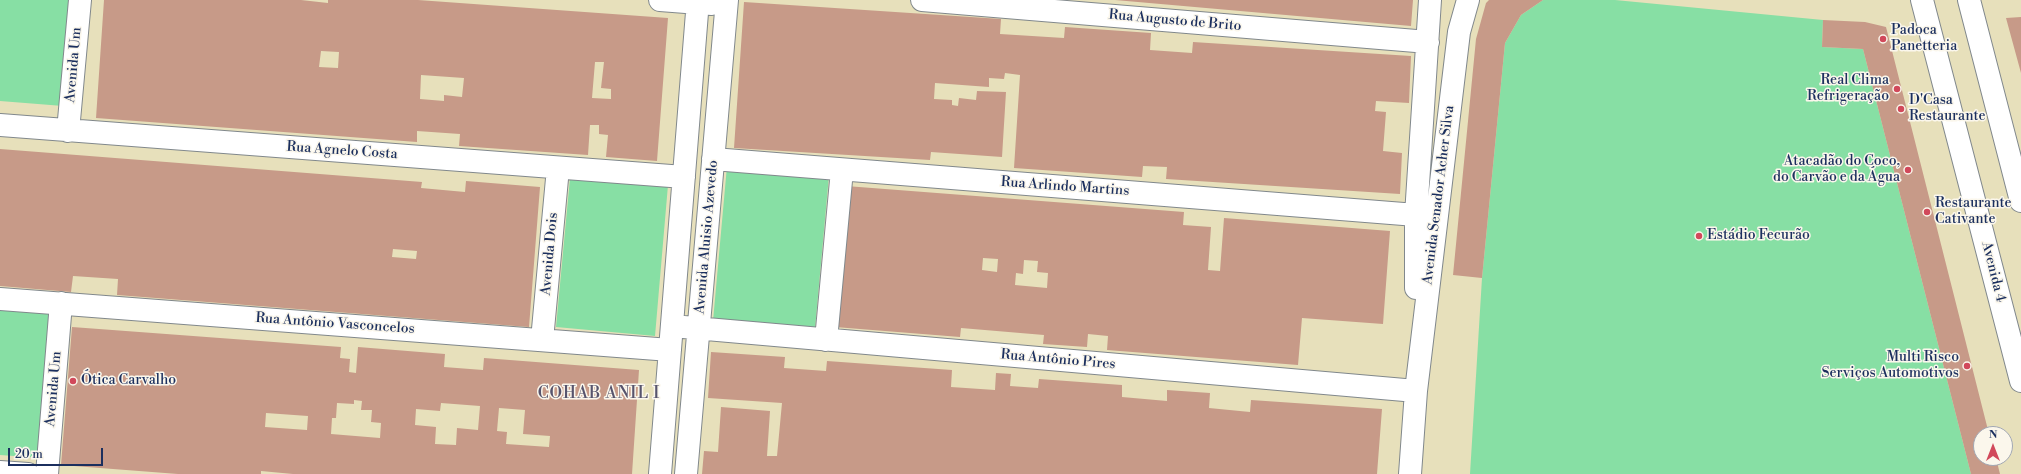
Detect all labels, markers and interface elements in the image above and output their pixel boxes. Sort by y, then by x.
street label: Rua Augusto de Brito [1108,7,1242,35]
place label: Padoca Panetteria [1891,23,1957,56]
street label: Avenida Um [62,26,86,104]
marker: Padoca Panetteria [1878,34,1888,44]
place label: Real Clima Refrigeração [1807,73,1889,106]
marker: Real Clima Refrigeração [1892,84,1902,94]
place label: D'Casa Restaurante [1909,93,1985,126]
street label: Avenida Senador Acher Silva [1420,104,1458,286]
marker: D'Casa Restaurante [1896,104,1906,114]
street label: Rua Agnelo Costa [286,139,398,163]
place label: Atacadão do Coco, do Carvão e da Água [1773,154,1900,186]
street label: Avenida Aluisio Azevedo [692,159,722,315]
marker: Atacadão do Coco, do Carvão e da Água [1903,165,1913,175]
street label: Rua Arlindo Martins [1000,174,1130,200]
place label: Restaurante Cativante [1935,196,2011,228]
marker: Restaurante Cativante [1922,207,1932,217]
street label: Avenida Dois [538,212,562,296]
place label: Estádio Fecurão [1707,228,1810,244]
marker: Estádio Fecurão [1694,231,1704,241]
street label: Avenida 4 [1977,240,2009,304]
street label: Rua Antônio Vasconcelos [255,310,415,338]
street label: Rua Antônio Pires [1000,347,1116,373]
street label: Avenida Um [42,350,66,428]
place label: Multi Risco Serviços Automotivos [1821,350,1959,382]
marker: Multi Risco Serviços Automotivos [1962,361,1972,371]
place label: Ótica Carvalho [81,373,176,389]
marker: Ótica Carvalho [68,376,78,386]
district label: COHAB ANIL I [538,384,660,404]
north arrow [1973,426,2013,466]
text: N [1989,428,1997,442]
scale bar [10,440,105,466]
text: 20 m [15,447,43,462]

